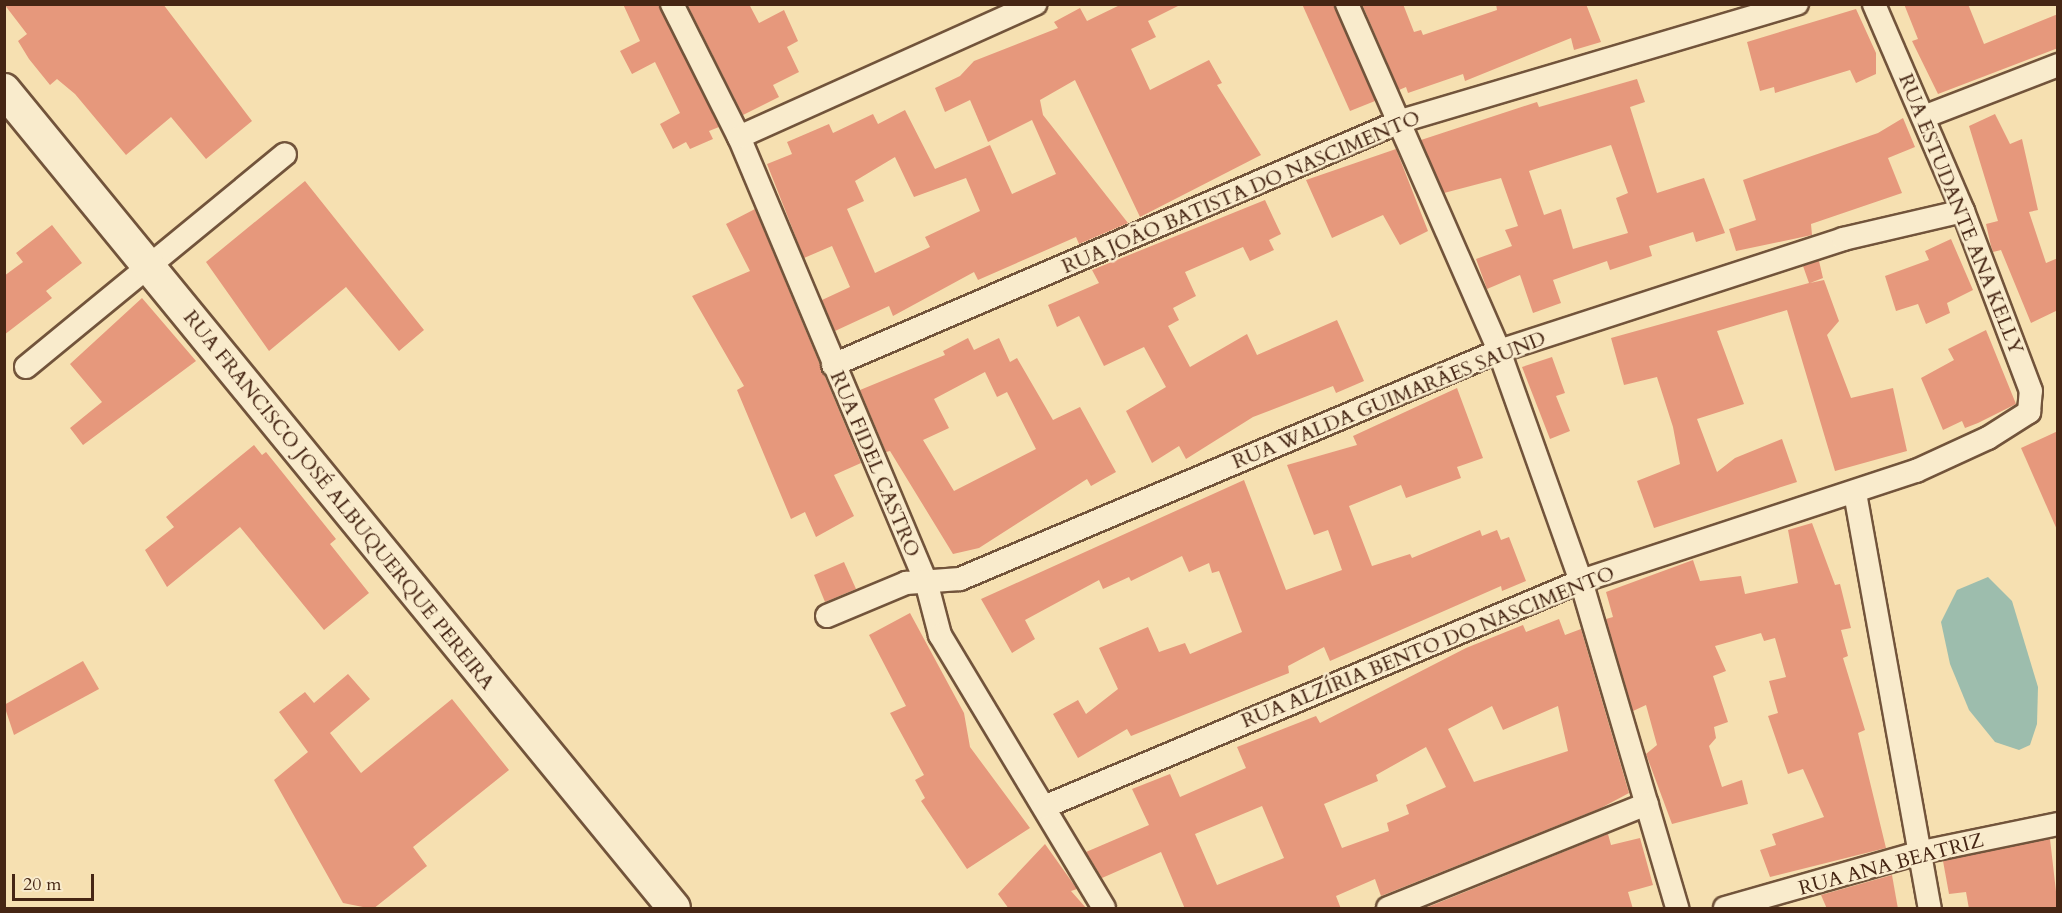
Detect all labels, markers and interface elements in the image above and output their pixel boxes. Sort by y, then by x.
street label: RUA ESTUDANTE ANA KELLY [1894,70,2028,358]
street label: RUA JOÃO BATISTA DO NASCIMENTO [1058,105,1424,279]
street label: RUA FRANCISCO JOSÉ ALBUQUERQUE PEREIRA [178,306,500,694]
street label: RUA WALDA GUIMARÃES SAUND [1229,326,1549,474]
street label: RUA FIDEL CASTRO [825,368,925,560]
street label: RUA ALZÍRIA BENTO DO NASCIMENTO [1238,561,1618,733]
street label: RUA ANA BEATRIZ [1796,828,1986,900]
scale bar [15,862,98,900]
text: 20 m [23,872,62,897]

